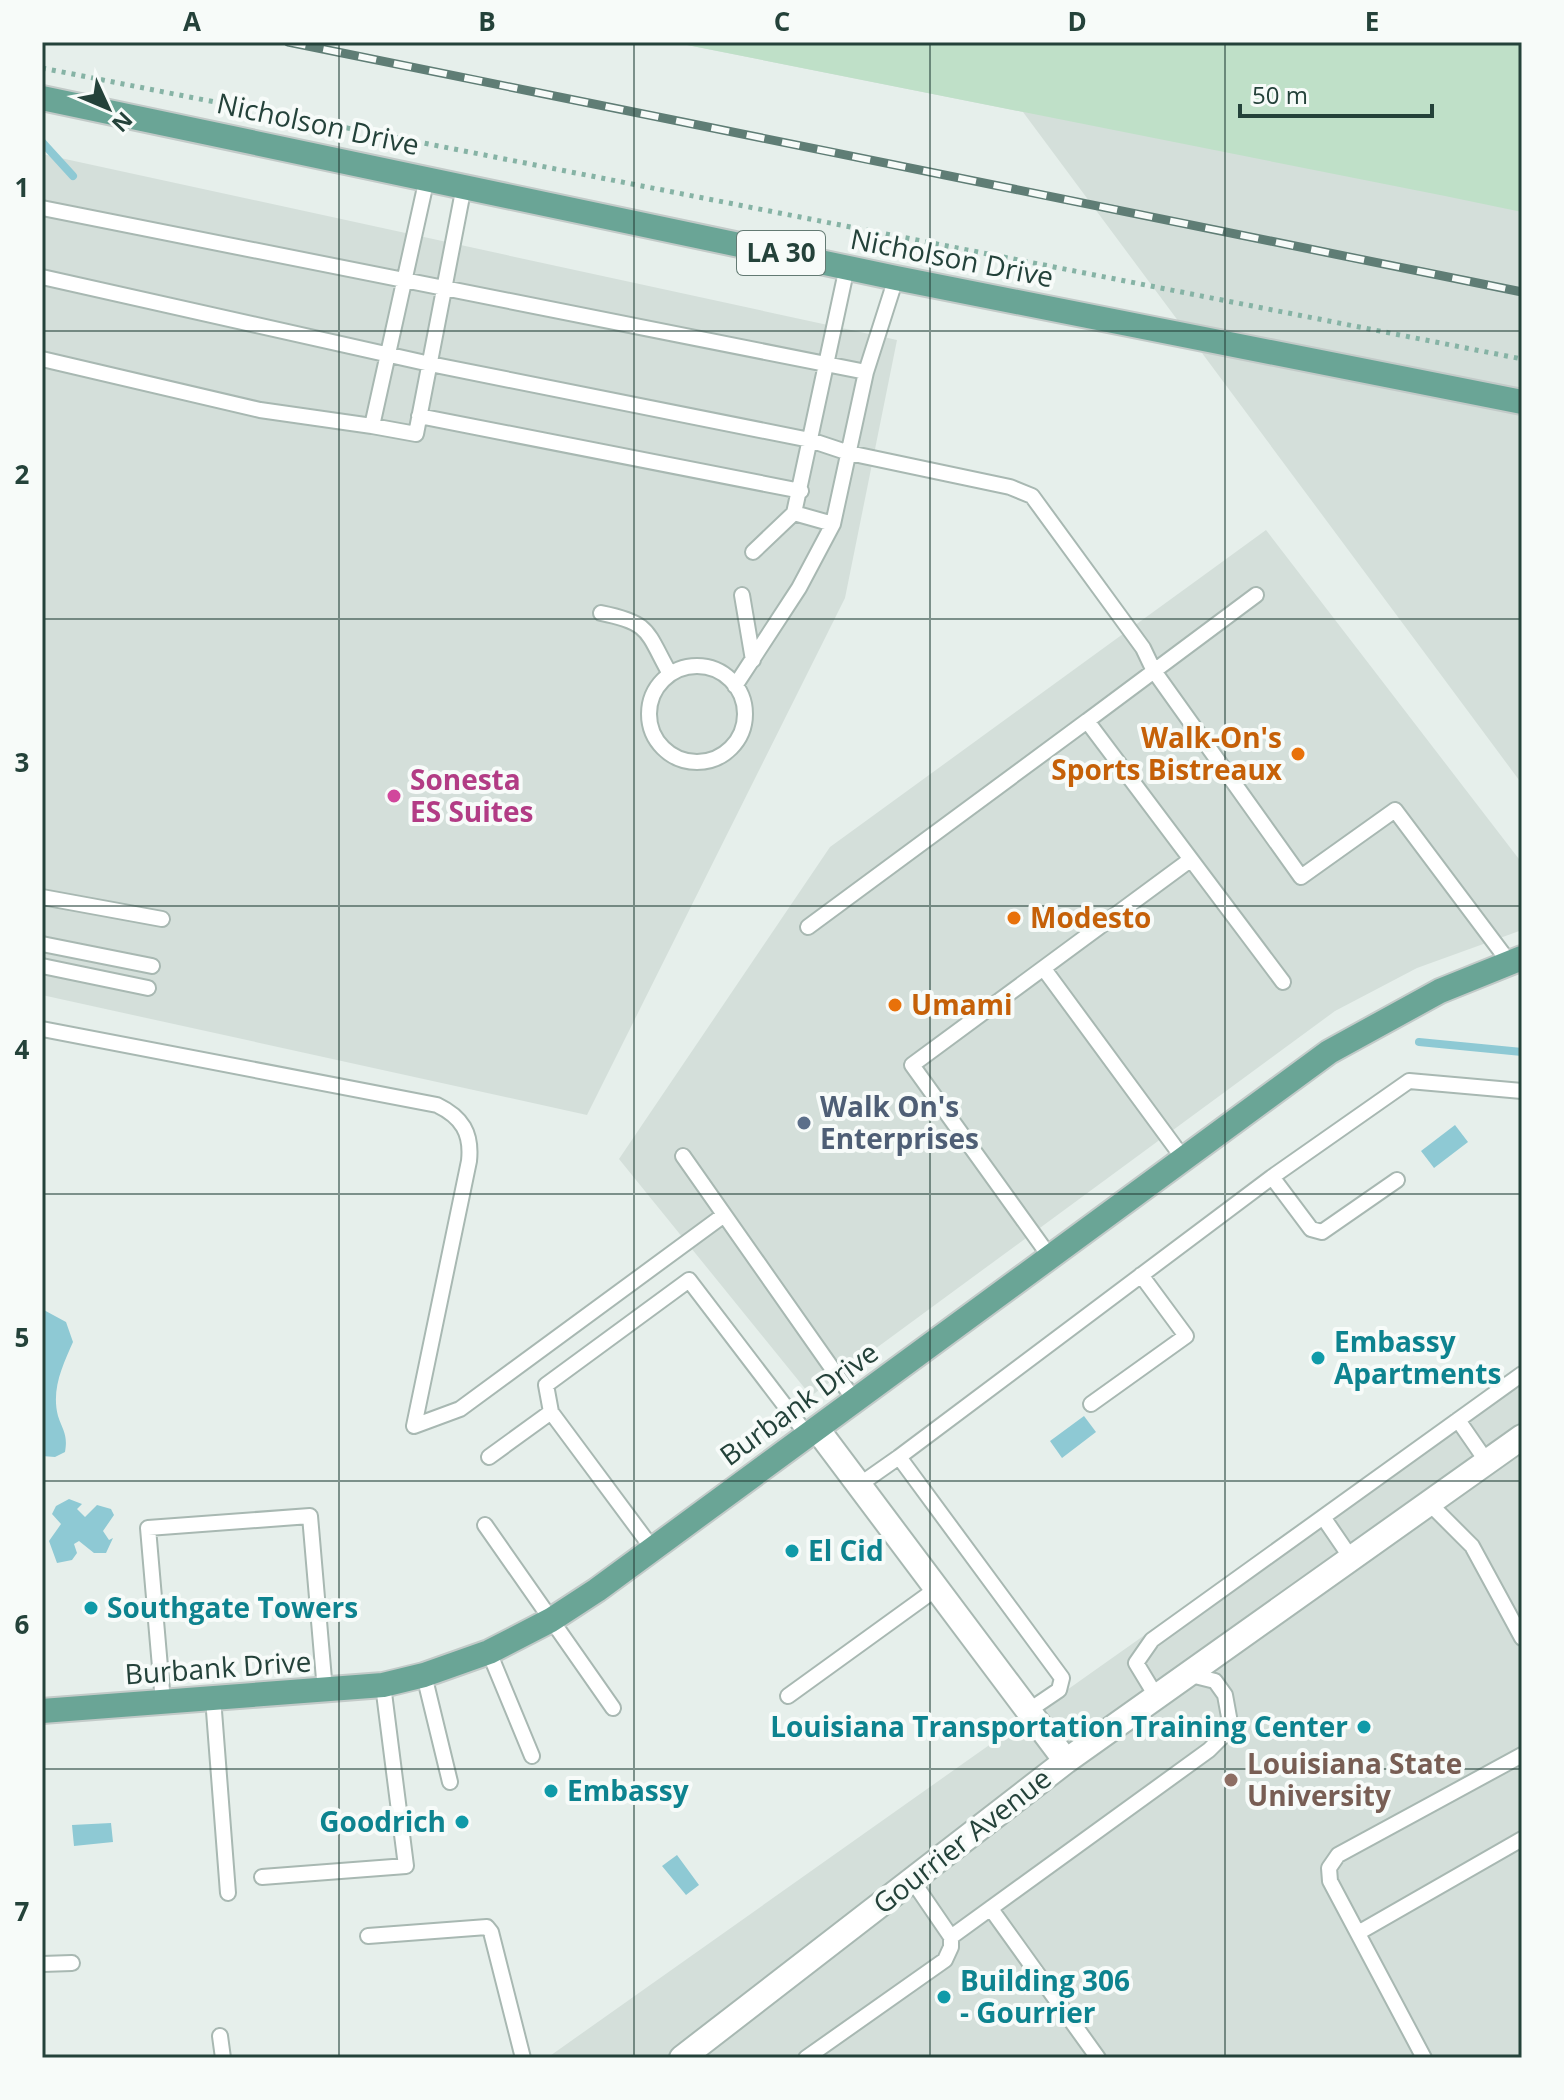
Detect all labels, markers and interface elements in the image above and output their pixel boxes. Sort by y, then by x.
text: A [183,3,201,39]
text: B [478,3,496,39]
text: C [774,3,790,39]
text: D [1067,3,1087,39]
text: E [1365,3,1379,39]
north arrow [68,68,148,148]
scale bar [1240,68,1432,118]
text: 50 m [1252,78,1308,111]
street label: Nicholson Drive [214,83,423,163]
text: N [106,106,140,139]
text: 1 [15,169,29,205]
street label: Nicholson Drive [848,219,1057,295]
road number: LA 30 [737,231,825,275]
text: 2 [15,456,30,492]
place label: Walk-On's Sports Bistreaux [1051,718,1283,788]
text: 3 [15,744,29,780]
marker: Walk-On's Sports Bistreaux [1289,745,1307,763]
place label: Sonesta ES Suites [410,760,533,830]
marker: Sonesta ES Suites [385,787,403,805]
place label: Modesto [1030,898,1151,936]
marker: Modesto [1005,909,1023,927]
place label: Umami [911,985,1013,1023]
marker: Umami [886,996,904,1014]
text: 4 [15,1031,30,1067]
place label: Walk On's Enterprises [820,1087,979,1157]
marker: Walk On's Enterprises [795,1114,813,1132]
text: 5 [15,1319,29,1355]
place label: Embassy Apartments [1334,1322,1501,1392]
street label: Burbank Drive [712,1333,885,1474]
marker: Embassy Apartments [1309,1349,1327,1367]
place label: El Cid [808,1531,884,1569]
marker: El Cid [783,1542,801,1560]
place label: Southgate Towers [107,1588,358,1626]
marker: Southgate Towers [82,1599,100,1617]
text: 6 [15,1606,30,1642]
street label: Burbank Drive [123,1642,313,1692]
place label: Louisiana Transportation Training Center [770,1707,1348,1745]
marker: Louisiana Transportation Training Center [1355,1718,1373,1736]
place label: Louisiana State University [1247,1744,1462,1814]
street label: Gourrier Avenue [864,1759,1058,1922]
place label: Embassy [567,1771,689,1809]
marker: Louisiana State University [1222,1771,1240,1789]
marker: Embassy [542,1782,560,1800]
place label: Goodrich [319,1802,446,1840]
marker: Goodrich [453,1813,471,1831]
text: 7 [15,1893,30,1929]
place label: Building 306 - Gourrier [960,1961,1130,2031]
marker: Building 306 - Gourrier [935,1988,953,2006]

